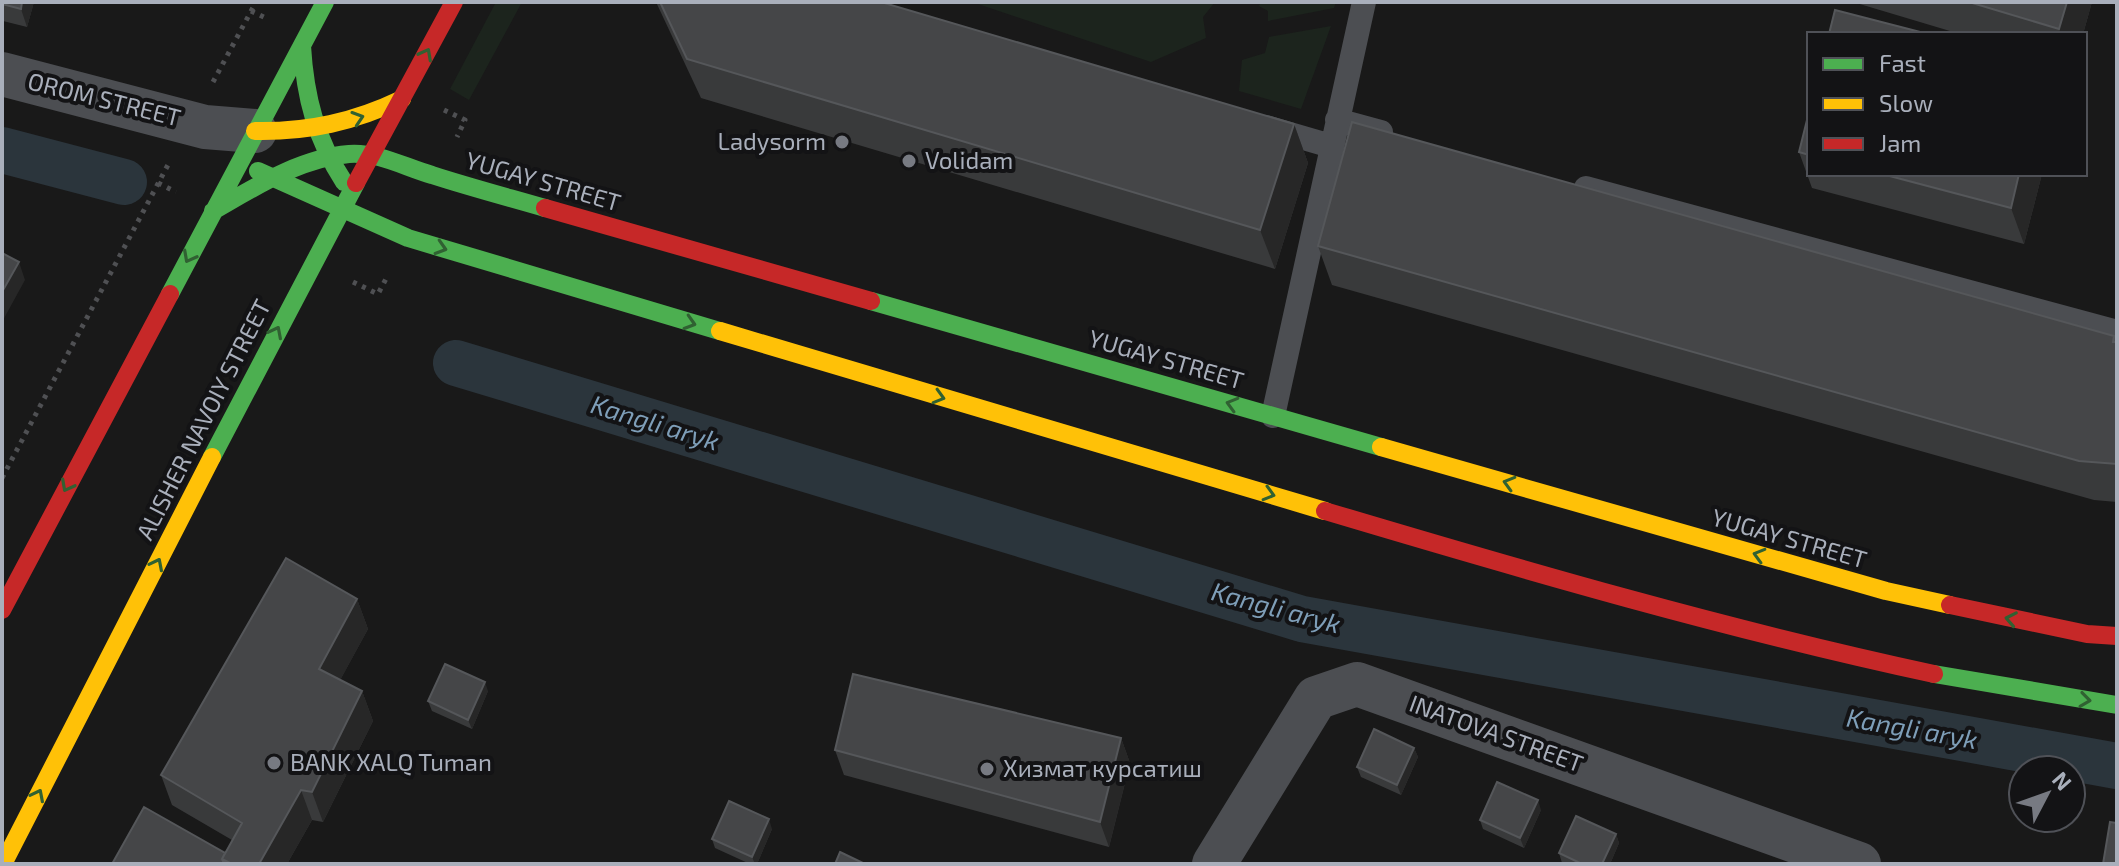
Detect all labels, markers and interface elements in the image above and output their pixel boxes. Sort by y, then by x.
legend [1807,32,2087,176]
one-way arrow [417,48,432,62]
text: Fast [1879,48,1926,77]
street label: OROM STREET [25,66,184,132]
text: Slow [1879,88,1933,117]
one-way arrow [350,112,364,128]
place label: Ladysorm [718,126,826,155]
text: Jam [1879,128,1921,157]
marker: Ladysorm [833,133,851,151]
street label: YUGAY STREET [463,145,624,217]
place label: Volidam [925,145,1013,174]
marker: Volidam [900,152,918,170]
one-way arrow [433,239,447,255]
one-way arrow [184,248,199,263]
street label: ALISHER NAVOIY STREET [129,294,276,544]
one-way arrow [682,314,696,330]
street label: YUGAY STREET [1086,323,1247,395]
one-way arrow [267,326,282,341]
water label: Kangli aryk [587,387,723,457]
one-way arrow [932,388,945,404]
one-way arrow [1226,397,1240,413]
one-way arrow [1502,476,1516,492]
one-way arrow [62,478,77,493]
one-way arrow [1261,485,1275,501]
street label: YUGAY STREET [1709,502,1870,574]
one-way arrow [1752,548,1766,564]
one-way arrow [148,557,163,572]
water label: Kangli aryk [1208,574,1344,640]
one-way arrow [2004,611,2018,628]
street label: INATOVA STREET [1406,688,1587,777]
one-way arrow [2078,691,2092,708]
water label: Kangli aryk [1844,701,1980,755]
place label: BANK XALQ Tuman [290,747,492,776]
place label: Хизмат курсатиш [1003,753,1202,783]
marker: BANK XALQ Tuman [265,754,283,772]
north arrow [2007,754,2087,834]
marker: Хизмат курсатиш [978,760,996,778]
text: N [2048,766,2078,795]
one-way arrow [29,788,44,803]

